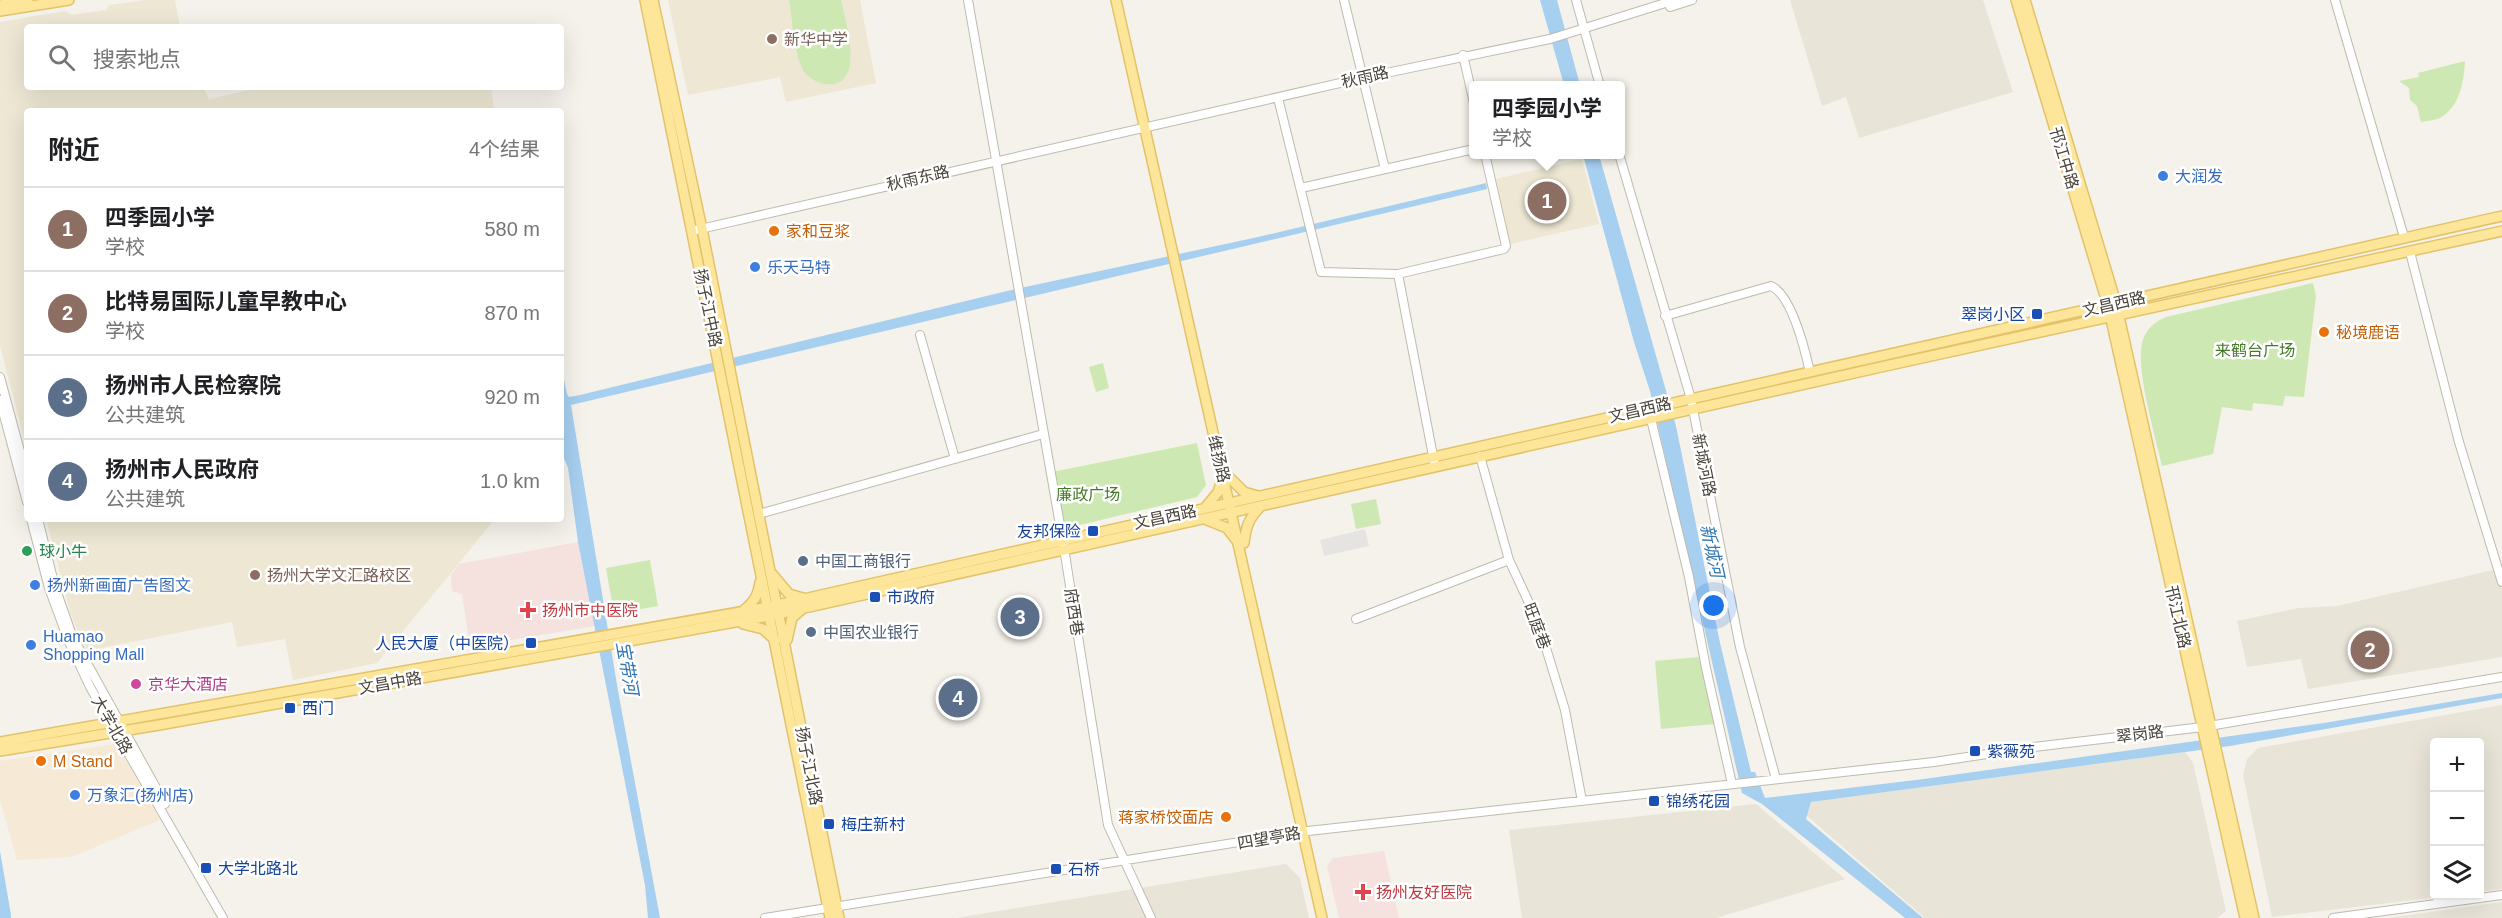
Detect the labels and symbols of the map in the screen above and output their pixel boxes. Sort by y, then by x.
place label: 新华中学 [784,31,848,48]
marker: 新华中学 [765,32,779,46]
street label: 秋雨路 [1340,63,1390,91]
street label: 邗江中路 [2047,125,2081,191]
street label: 秋雨东路 [885,163,951,193]
place label: 大润发 [2175,168,2223,185]
marker: 大润发 [2156,169,2170,183]
pin: 1 [1528,178,1566,224]
place label: 家和豆浆 [786,223,850,240]
marker: 家和豆浆 [767,224,781,238]
place label: 乐天马特 [767,259,831,276]
marker: 乐天马特 [748,260,762,274]
street label: 扬子江中路 [691,267,725,349]
street label: 文昌西路 [2081,289,2147,319]
place label: 翠岗小区 [1961,306,2025,323]
marker: 翠岗小区 [2030,307,2044,321]
place label: 秘境鹿语 [2336,324,2400,341]
marker: 秘境鹿语 [2317,325,2331,339]
park label: 来鹤台广场 [2215,342,2295,359]
street label: 文昌西路 [1607,395,1673,425]
street label: 新城河路 [1690,432,1718,498]
street label: 维扬路 [1205,434,1233,484]
park label: 廉政广场 [1056,486,1120,503]
street label: 文昌西路 [1132,502,1198,532]
place label: 友邦保险 [1017,523,1081,540]
water label: 新城河 [1697,523,1728,582]
marker: 友邦保险 [1086,524,1100,538]
place label: 球小牛 [39,543,87,560]
marker: 球小牛 [20,544,34,558]
place label: 中国工商银行 [815,553,911,570]
marker: 中国工商银行 [796,554,810,568]
place label: 扬州大学文汇路校区 [267,567,411,584]
marker: 扬州大学文汇路校区 [248,568,262,582]
place label: 扬州新画面广告图文 [47,577,191,594]
marker: 扬州新画面广告图文 [28,578,42,592]
street label: 邗江北路 [2163,584,2193,650]
street label: 府西巷 [1062,587,1086,637]
place label: 市政府 [887,589,935,606]
marker: 市政府 [868,590,882,604]
your location [1699,591,1728,620]
pin: 3 [1000,594,1040,640]
marker: 扬州市中医院 [519,601,537,619]
street label: 旺庭巷 [1520,601,1554,651]
place label: 扬州市中医院 [542,602,638,619]
place label: 中国农业银行 [823,624,919,641]
marker: 中国农业银行 [804,625,818,639]
place label: Huamao Shopping Mall [43,628,144,663]
pin: 2 [2350,628,2390,672]
place label: 人民大厦（中医院） [375,635,519,652]
marker: 人民大厦（中医院） [524,636,538,650]
marker: Huamao Shopping Mall [24,638,38,652]
water label: 宝带河 [612,640,642,699]
street label: 文昌中路 [357,669,423,697]
place label: 京华大酒店 [148,676,228,693]
pin: 4 [938,676,978,720]
marker: 京华大酒店 [129,677,143,691]
street label: 大学北路 [89,693,135,757]
place label: 西门 [302,700,334,717]
marker: 西门 [283,701,297,715]
street label: 翠岗路 [2115,723,2165,745]
street label: 扬子江北路 [793,725,825,807]
place label: 紫薇苑 [1987,743,2035,760]
marker: 紫薇苑 [1968,744,1982,758]
place label: M Stand [53,753,113,770]
marker: M Stand [34,754,48,768]
place label: 万象汇(扬州店) [87,786,194,804]
marker: 万象汇(扬州店) [68,788,82,802]
place label: 锦绣花园 [1666,793,1730,810]
marker: 锦绣花园 [1647,794,1661,808]
place label: 蒋家桥饺面店 [1118,809,1214,826]
marker: 蒋家桥饺面店 [1219,810,1233,824]
place label: 梅庄新村 [841,816,905,833]
marker: 梅庄新村 [822,817,836,831]
street label: 四望亭路 [1236,824,1302,852]
place label: 大学北路北 [218,860,298,877]
marker: 大学北路北 [199,861,213,875]
place label: 石桥 [1068,861,1100,878]
marker: 石桥 [1049,862,1063,876]
marker: 扬州友好医院 [1354,883,1372,901]
place label: 扬州友好医院 [1376,884,1472,901]

